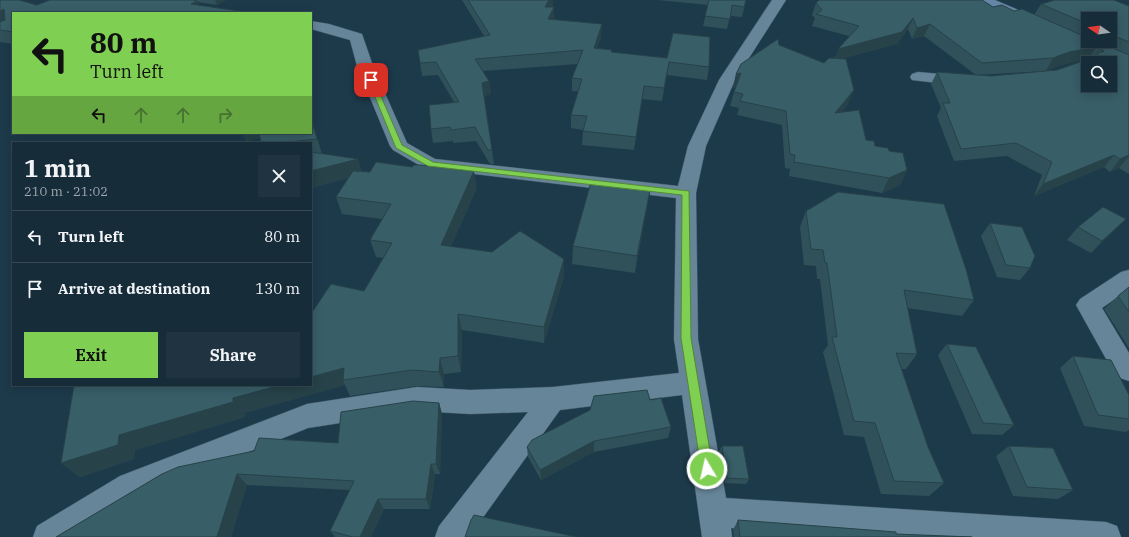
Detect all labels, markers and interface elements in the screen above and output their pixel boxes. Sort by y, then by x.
north arrow [1081,12,1117,48]
map controls [1081,12,1117,92]
text: 80 m [90,24,157,61]
icon: left [24,28,76,80]
button: search [1081,56,1117,92]
text: Turn left [90,60,164,83]
pin [354,63,388,97]
icon: arrive [360,69,382,91]
icon: left [88,104,110,126]
icon: ahead [130,104,152,126]
icon: ahead [172,104,194,126]
icon: right [214,104,236,126]
text: 1 min [24,152,91,184]
button: close [258,155,300,197]
text: 210 m · 21:02 [24,183,108,200]
icon: left [24,226,46,248]
text: Turn left [58,227,124,246]
text: 80 m [264,227,300,246]
icon: arrive [24,278,46,300]
text: Arrive at destination [58,279,210,298]
text: 130 m [255,279,300,298]
button: Exit [24,332,158,378]
button: Share [166,332,300,378]
position arrow [686,448,728,490]

